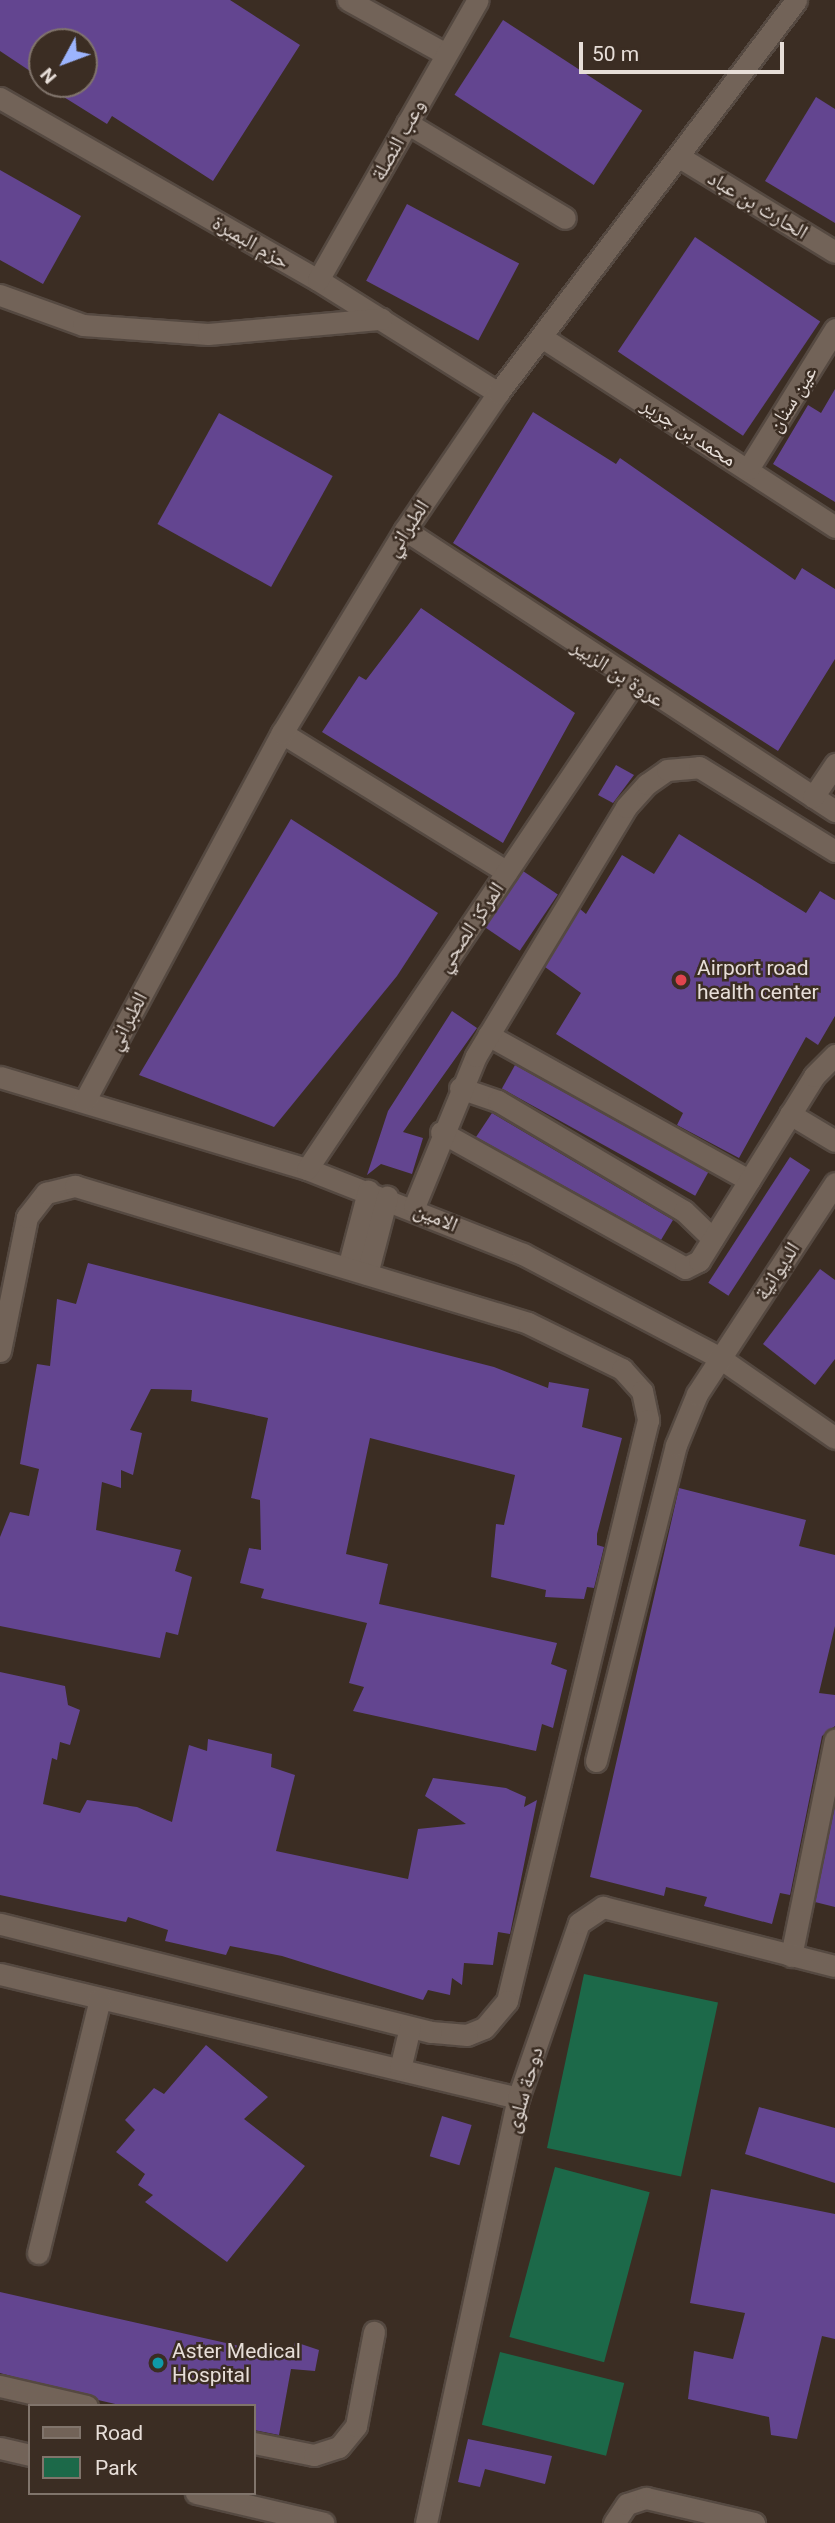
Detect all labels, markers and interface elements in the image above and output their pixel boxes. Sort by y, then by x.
north arrow [28,28,98,98]
scale bar [583,28,788,72]
text: 50 m [592,42,639,66]
text: N [35,63,61,88]
street label: وعب النصلة [365,95,431,185]
street label: الحارث بن عباد [703,165,813,245]
street label: حزم البمبرة [208,210,294,274]
street label: عين سنان [762,361,822,437]
street label: محمد بن جرير [637,392,741,472]
street label: الطبراني [379,495,435,561]
street label: عروة بن الزبير [567,634,669,712]
street label: المركز الصحي [431,877,509,977]
place label: Airport road health center [697,955,819,1005]
marker: Airport road health center [671,970,691,990]
street label: الطبراني [101,988,153,1054]
street label: الامين [410,1197,462,1237]
street label: الديوانية [749,1237,805,1305]
street label: دوحة سلوى [500,2044,548,2136]
place label: Aster Medical Hospital [172,2338,301,2388]
marker: Aster Medical Hospital [150,2355,166,2371]
legend [28,2404,256,2495]
text: Road [95,2421,143,2445]
text: Park [95,2456,137,2480]

